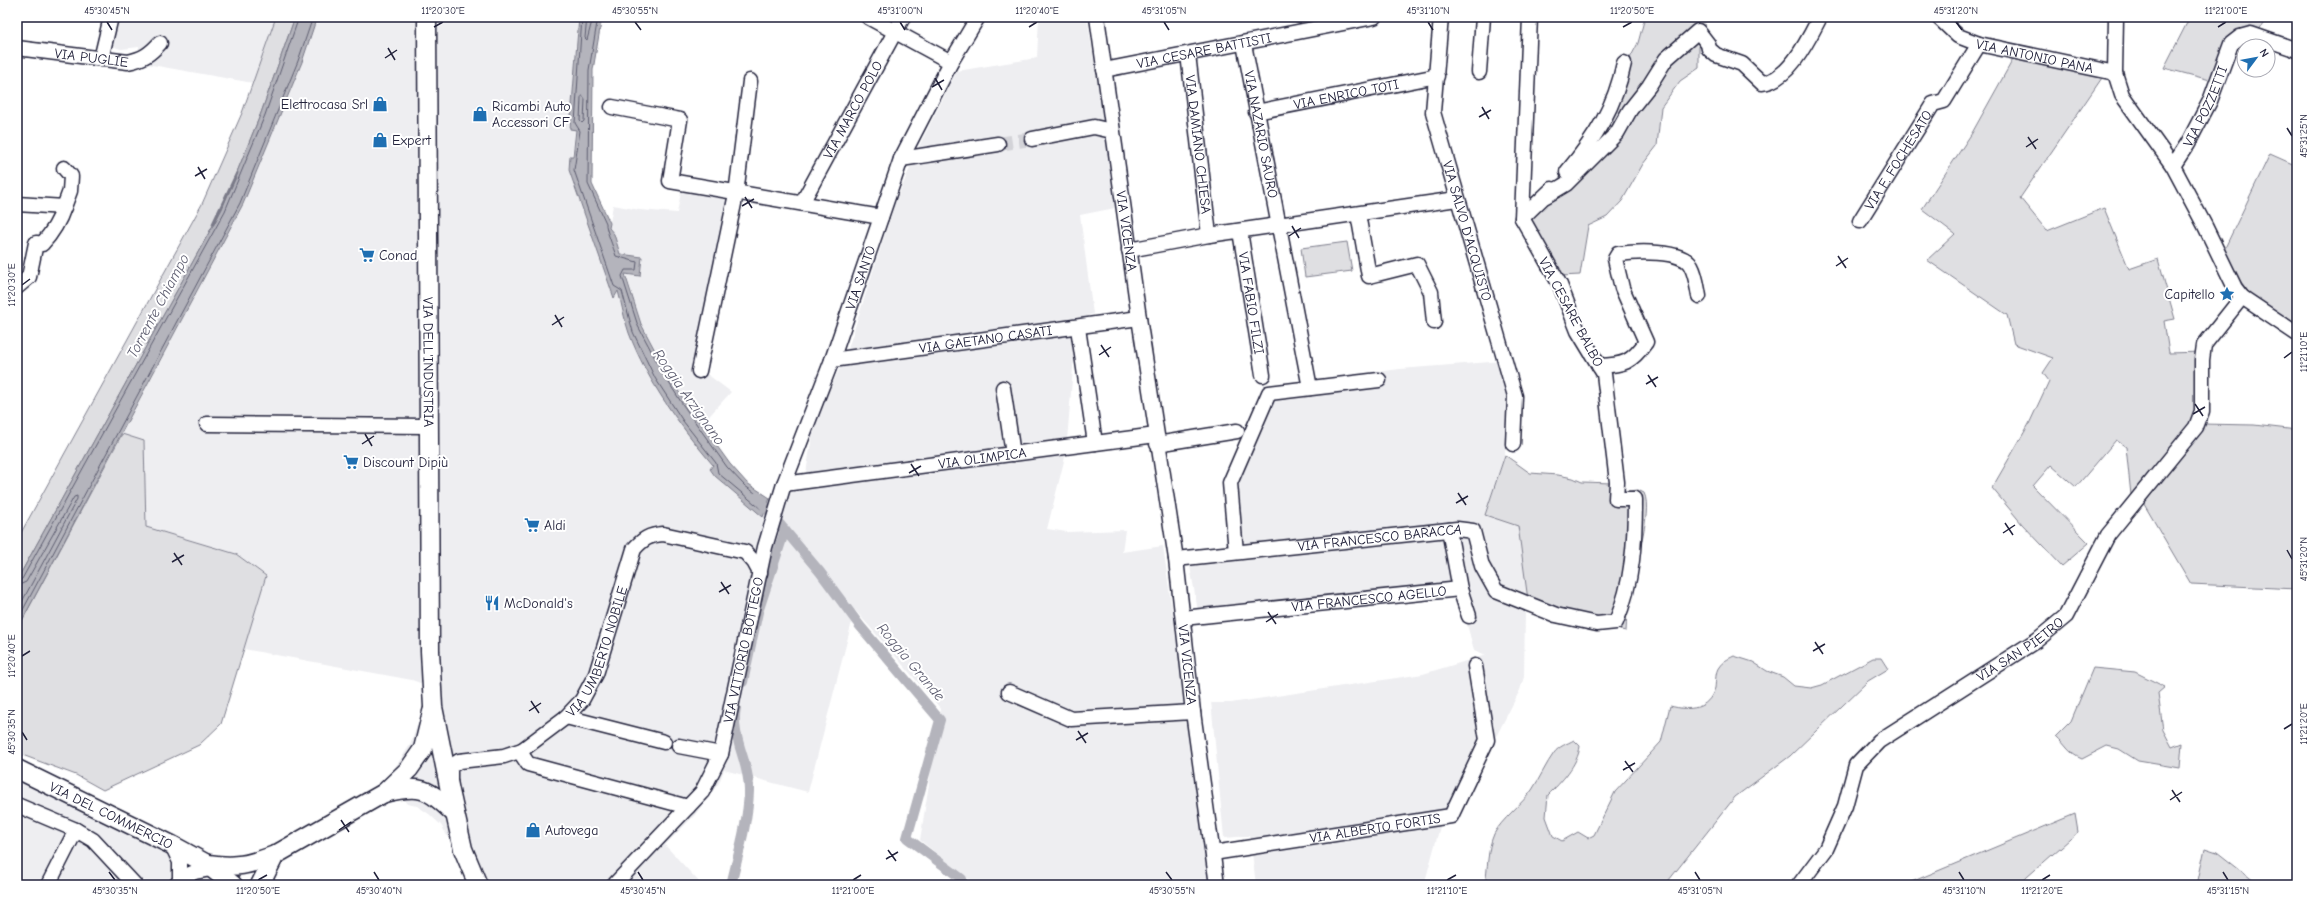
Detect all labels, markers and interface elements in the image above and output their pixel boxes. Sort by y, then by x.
text: 45°30'45"N [84,5,130,17]
text: 11°20'30"E [421,5,465,17]
text: 45°30'55"N [612,5,658,17]
text: 45°31'00"N [877,5,923,17]
text: 11°20'40"E [1015,5,1059,17]
text: 45°31'05"N [1142,5,1186,17]
text: 45°31'10"N [1406,5,1450,17]
text: 11°20'50"E [1610,5,1654,17]
text: 45°31'20"N [1934,5,1978,17]
text: 11°21'00"E [2205,5,2247,17]
street label: VIA CESARE BATTISTI [1135,29,1273,72]
street label: VIA ANTONIO PANA [1974,35,2095,77]
north arrow [2236,38,2276,78]
street label: VIA PUGLIE [53,44,129,70]
text: N [2257,46,2271,59]
street label: VIA MARCO POLO [819,58,886,162]
street label: VIA POZZETTI [2179,64,2231,150]
street label: VIA NAZARIO SAURO [1241,69,1282,200]
street label: VIA DAMIANO CHIESA [1182,74,1215,215]
street label: VIA ENRICO TOTI [1292,75,1400,113]
shop icon: Elettrocasa Srl [371,95,389,113]
place label: Elettrocasa Srl [281,96,368,113]
place label: Ricambi Auto Accessori CF [492,98,571,131]
shop icon: Ricambi Auto Accessori CF [471,105,489,123]
street label: VIA F. FOCHESATO [1861,107,1936,213]
text: 45°31'25"N [2298,114,2310,158]
shop icon: Expert [371,131,389,149]
place label: Expert [392,132,432,149]
street label: VIA SALVO D'ACQUISTO [1439,159,1496,303]
street label: VIA VICENZA [1113,190,1141,272]
street label: VIA SANTO [841,243,879,312]
supermarket icon: Conad [358,246,376,264]
place label: Conad [379,247,417,264]
water label: Torrente Chiampo [123,251,193,361]
street label: VIA FABIO FILZI [1235,251,1268,356]
street label: VIA CESARE BALBO [1535,254,1607,370]
text: 11°20'30"E [6,263,18,307]
place icon: Capitello [2218,285,2236,303]
place label: Capitello [2164,286,2215,303]
street label: VIA DELL'INDUSTRIA [420,297,437,427]
street label: VIA GAETANO CASATI [918,321,1053,356]
text: 11°21'10"E [2298,332,2310,372]
water label: Roggia Arzignano [649,345,729,449]
street label: VIA OLIMPICA [937,444,1027,472]
supermarket icon: Discount Dipiù [342,453,360,471]
place label: Discount Dipiù [363,454,448,471]
supermarket icon: Aldi [523,516,541,534]
place label: Aldi [544,517,566,534]
street label: VIA FRANCESCO BARACCA [1297,520,1463,554]
text: 45°31'20"N [2298,537,2310,581]
street label: VIA VITTORIO BOTTEGO [719,575,767,724]
street label: VIA FRANCESCO AGELLO [1291,582,1447,615]
street label: VIA UMBERTO NOBILE [562,584,631,720]
restaurant icon: McDonald's [483,594,501,612]
place label: McDonald's [504,595,573,612]
street label: VIA SAN PIETRO [1973,613,2067,685]
water label: Roggia Grande [873,619,949,705]
street label: VIA VICENZA [1175,623,1201,706]
text: 11°20'40"E [6,634,18,678]
text: 11°21'20"E [2298,703,2310,745]
text: 45°30'35"N [6,709,18,755]
street label: VIA DEL COMMERCIO [47,778,176,853]
street label: VIA ALBERTO FORTIS [1308,809,1442,846]
shop icon: Autovega [524,821,542,839]
place label: Autovega [545,822,598,839]
text: 45°30'35"N [92,885,138,897]
text: 11°20'50"E [236,885,280,897]
text: 45°30'40"N [356,885,402,897]
text: 45°30'45"N [620,885,666,897]
text: 11°21'00"E [832,885,874,897]
text: 45°30'55"N [1149,885,1195,897]
text: 11°21'10"E [1427,885,1467,897]
text: 45°31'05"N [1678,885,1722,897]
text: 45°31'10"N [1942,885,1986,897]
text: 11°21'20"E [2021,885,2063,897]
text: 45°31'15"N [2207,885,2249,897]

